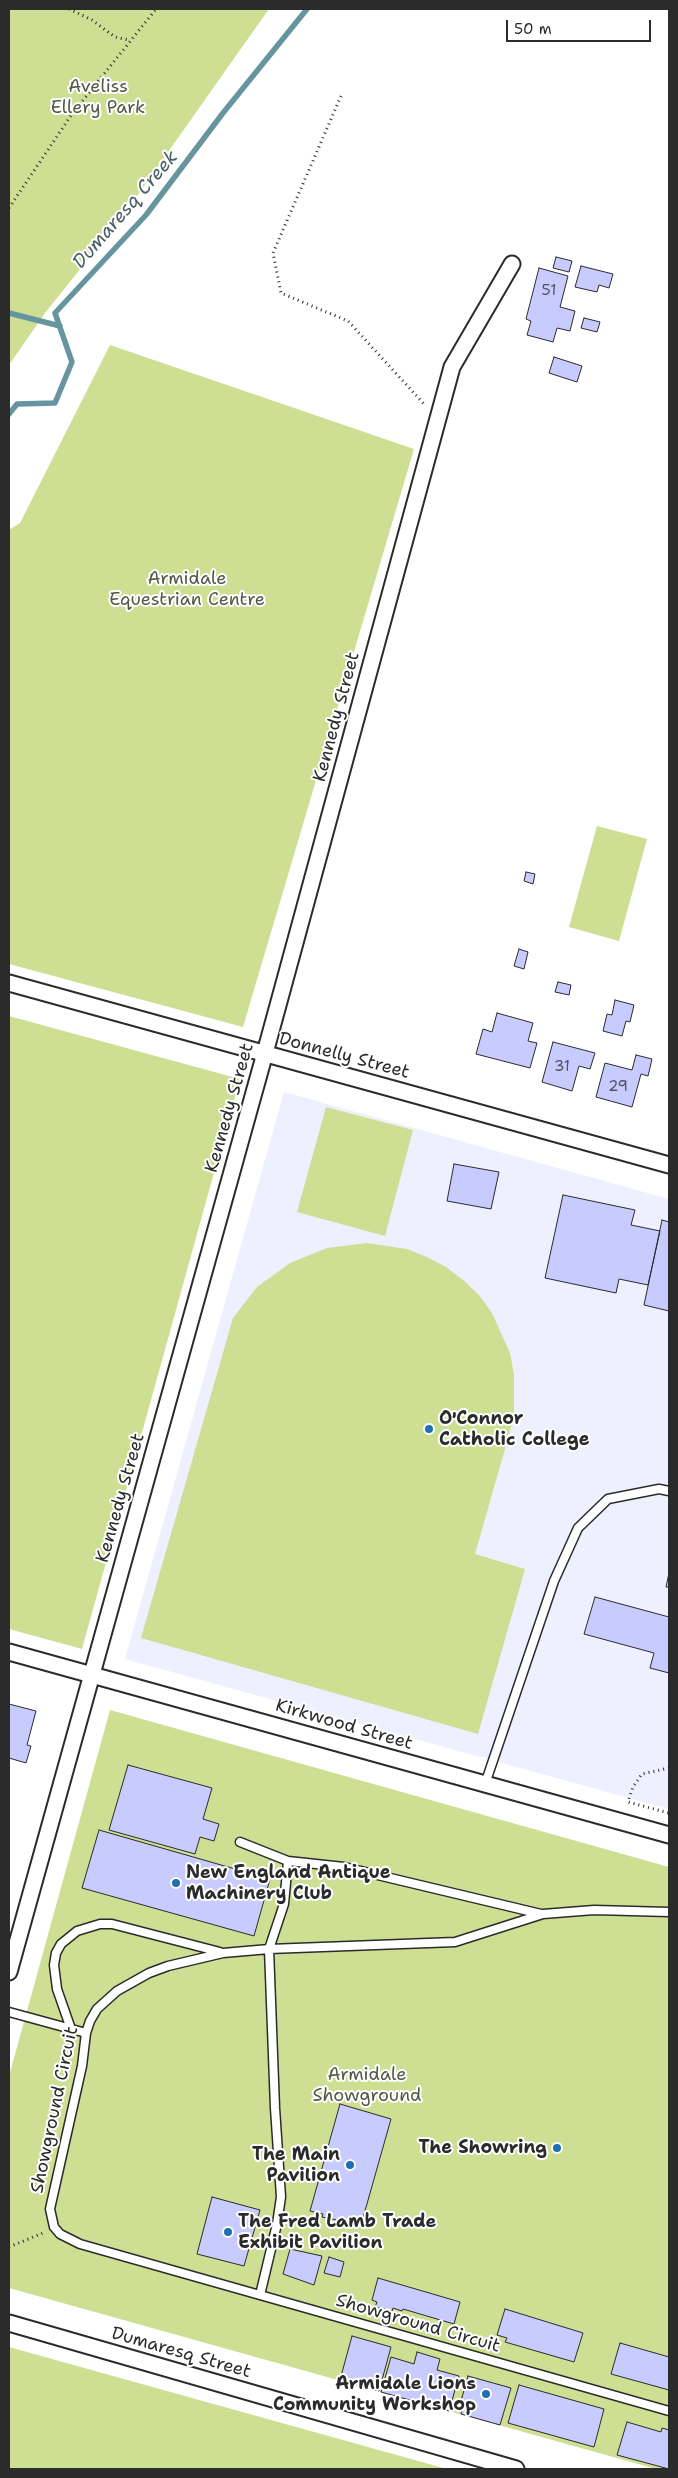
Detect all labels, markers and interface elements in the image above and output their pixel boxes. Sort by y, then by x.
scale bar [508,10,653,42]
text: 50 m [514,19,552,39]
park label: Aveliss Ellery Park [51,76,145,118]
water label: Dumaresq Creek [68,146,184,274]
house number: 51 [542,282,556,300]
park label: Armidale Equestrian Centre [109,568,265,610]
street label: Kennedy Street [309,650,365,784]
street label: Donnelly Street [276,1028,412,1084]
street label: Kennedy Street [201,1041,259,1175]
house number: 31 [554,1058,570,1076]
house number: 29 [608,1078,628,1096]
place label: O'Connor Catholic College [439,1408,589,1450]
marker: O'Connor Catholic College [423,1423,435,1435]
street label: Kennedy Street [92,1431,150,1565]
street label: Kirkwood Street [273,1695,415,1755]
place label: New England Antique Machinery Club [186,1862,391,1905]
marker: New England Antique Machinery Club [170,1877,182,1889]
street label: Showground Circuit [27,2025,83,2195]
park label: Armidale Showground [312,2064,422,2106]
place label: The Showring [418,2137,547,2159]
marker: The Showring [551,2142,563,2154]
place label: The Main Pavilion [252,2144,340,2186]
marker: The Main Pavilion [344,2159,356,2171]
place label: The Fred Lamb Trade Exhibit Pavilion [238,2211,436,2254]
marker: The Fred Lamb Trade Exhibit Pavilion [222,2226,234,2238]
street label: Showground Circuit [333,2290,503,2358]
street label: Dumaresq Street [109,2323,253,2383]
place label: Armidale Lions Community Workshop [273,2373,476,2416]
marker: Armidale Lions Community Workshop [480,2388,492,2400]

